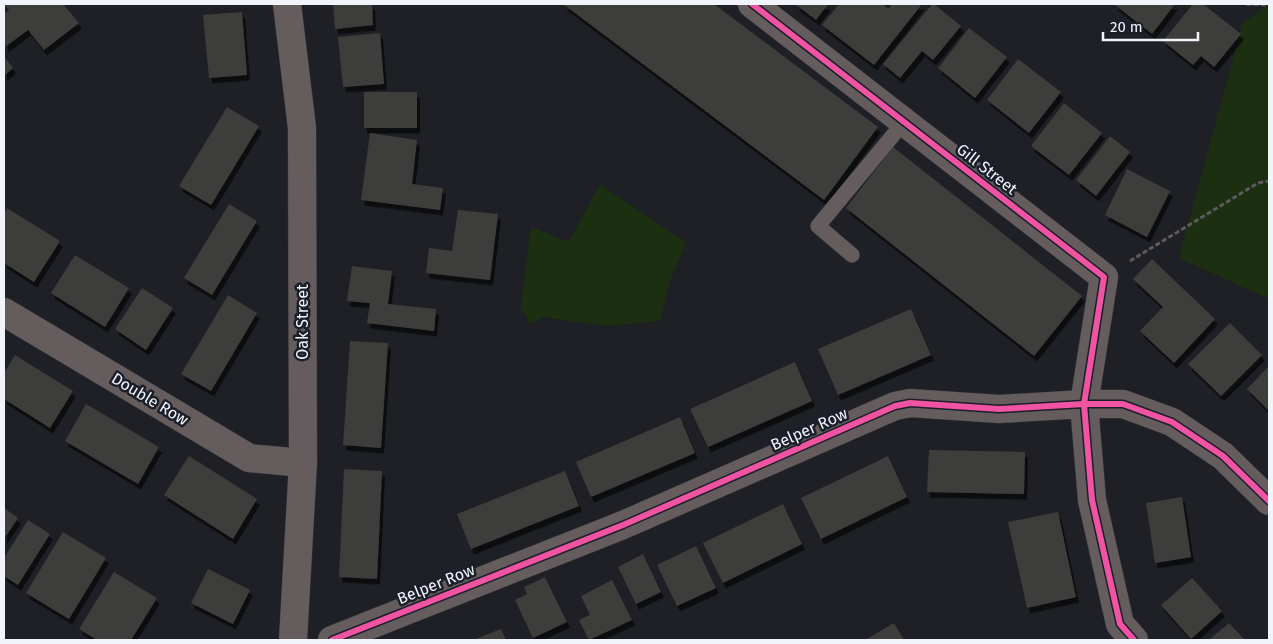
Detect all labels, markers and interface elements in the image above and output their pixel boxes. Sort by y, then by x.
scale bar [1103,10,1198,42]
text: 20 m [1110,18,1143,36]
street label: Gill Street [953,139,1021,199]
street label: Oak Street [293,284,312,360]
street label: Double Row [108,369,192,430]
street label: Belper Row [768,403,851,454]
street label: Belper Row [394,560,478,608]

